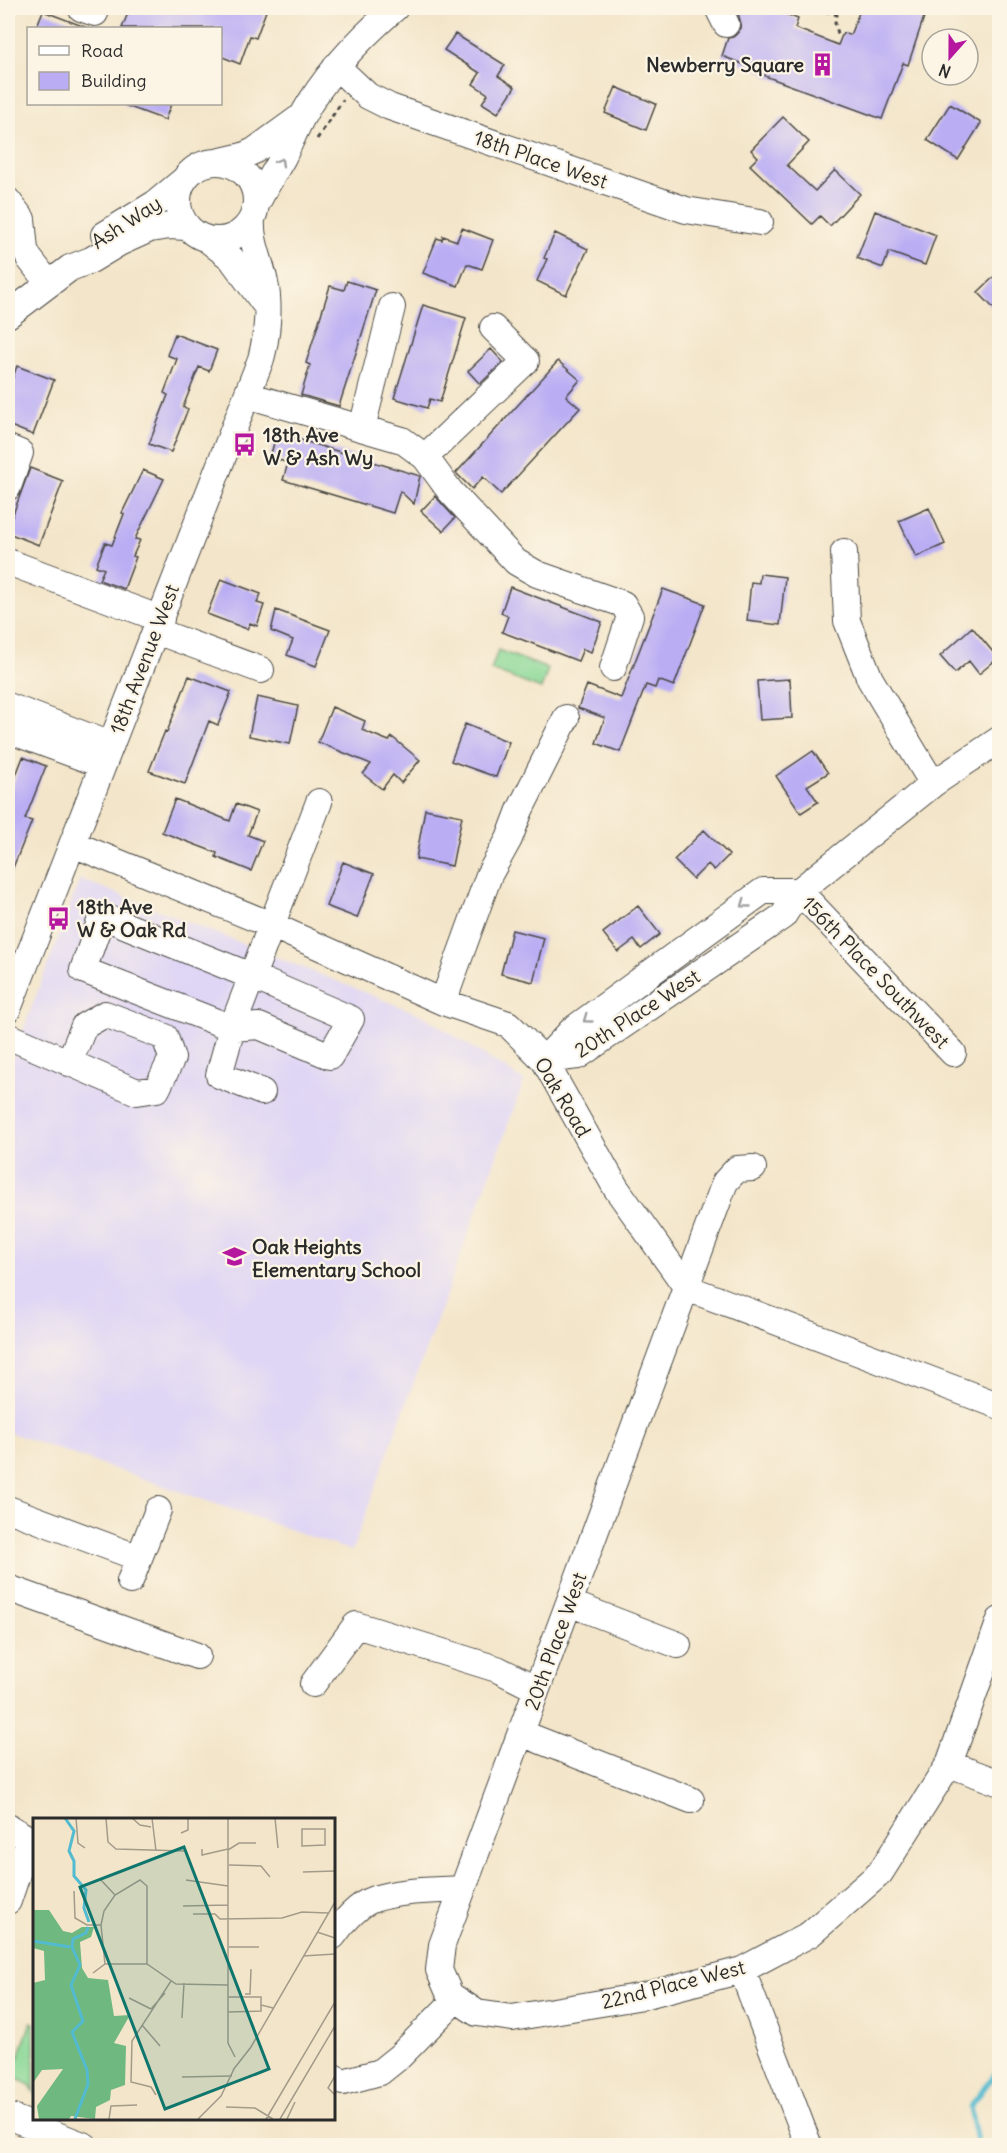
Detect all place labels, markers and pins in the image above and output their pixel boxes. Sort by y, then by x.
building icon: Newberry Square [809,51,835,77]
place label: Newberry Square [646,52,804,77]
place label: 18th Ave W & Ash Wy [263,422,373,470]
bus stop icon: 18th Ave W & Ash Wy [232,432,258,458]
place label: 18th Ave W & Oak Rd [77,894,186,942]
bus stop icon: 18th Ave W & Oak Rd [46,905,72,931]
place label: Oak Heights Elementary School [252,1234,421,1282]
school or university icon: Oak Heights Elementary School [221,1244,247,1270]

